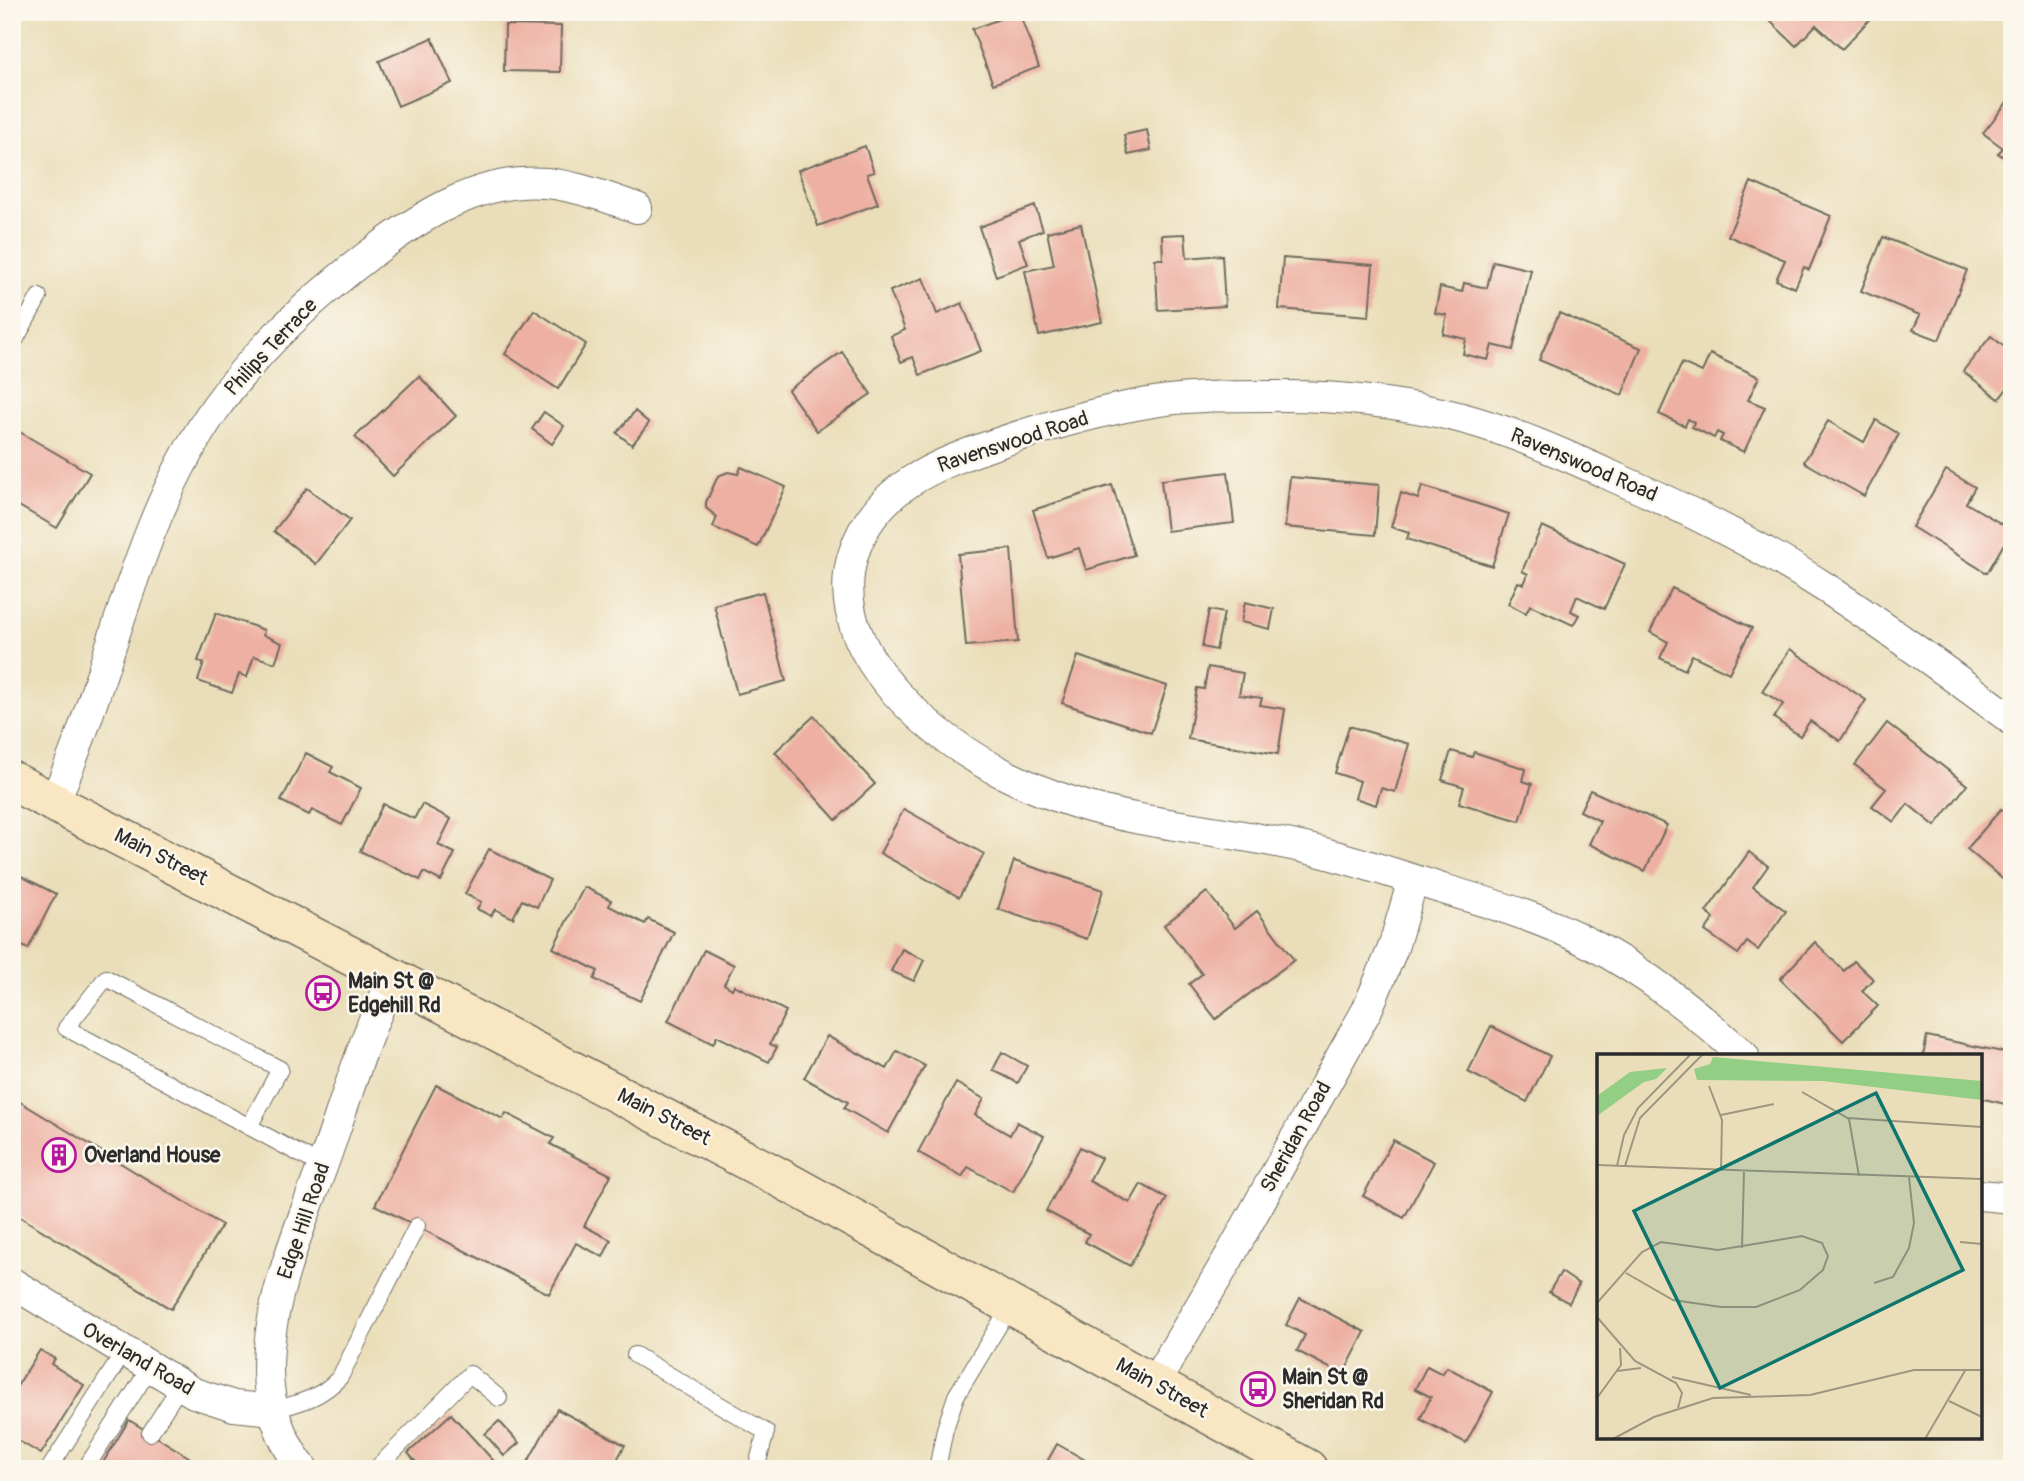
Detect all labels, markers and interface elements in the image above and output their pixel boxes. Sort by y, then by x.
street label: Philips Terrace [219,292,324,402]
street label: Ravenswood Road [934,405,1092,479]
street label: Ravenswood Road [1506,422,1662,508]
street label: Main Street [110,822,213,892]
place label: Main St @ Edgehill Rd [348,968,441,1019]
bus stop icon: Main St @ Edgehill Rd [304,974,342,1012]
inset map [1597,1054,1982,1439]
street label: Sheridan Road [1254,1077,1338,1197]
street label: Main Street [613,1082,716,1152]
building icon: Overland House [40,1136,78,1174]
place label: Overland House [84,1142,221,1169]
street label: Edge Hill Road [271,1159,337,1283]
street label: Overland Road [77,1316,199,1402]
street label: Main Street [1111,1352,1214,1425]
place label: Main St @ Sheridan Rd [1282,1364,1384,1415]
bus stop icon: Main St @ Sheridan Rd [1239,1370,1277,1408]

